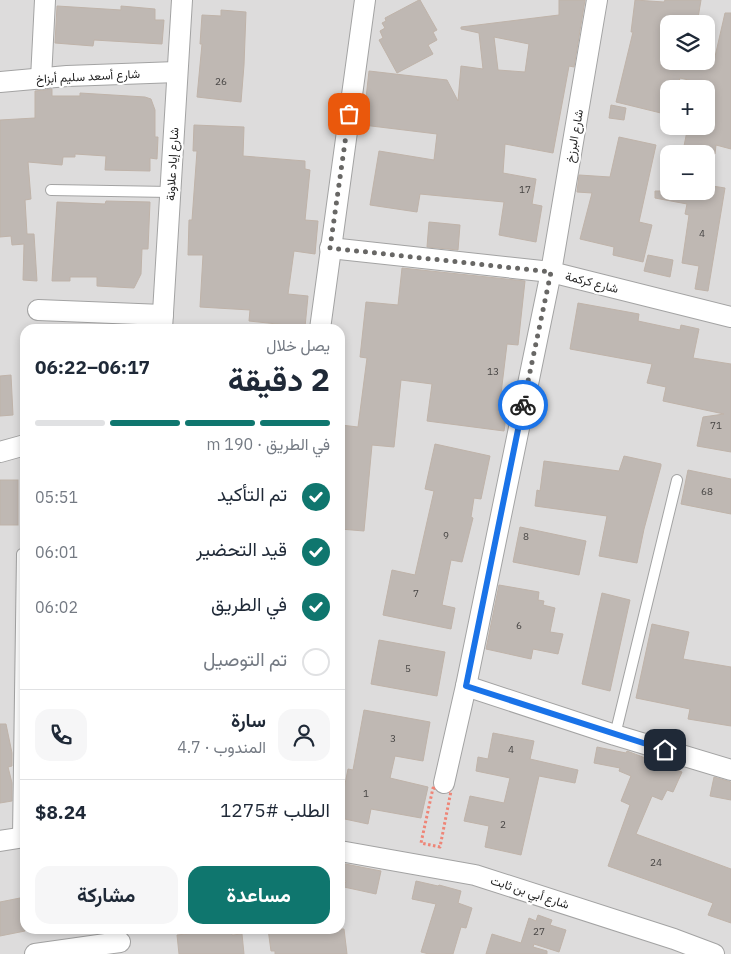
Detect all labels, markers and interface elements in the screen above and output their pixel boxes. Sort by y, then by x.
map controls [660,15,715,200]
button: layers [660,15,715,70]
street label: شارع أسعد سليم أبزاخ [36,66,141,88]
house number: 26 [215,75,227,88]
button: + [660,80,715,135]
pin [328,93,370,135]
icon: bag [335,100,363,128]
street label: شارع البرزخ [562,108,588,164]
street label: شارع إياد علاونة [163,127,183,201]
button: − [660,145,715,200]
house number: 17 [519,183,531,196]
house number: 4 [699,227,705,240]
street label: شارع كركمة [563,268,620,298]
text: يصل خلال [266,335,330,355]
text: 06:17–06:22 [35,355,150,379]
text: 2 دقيقة [228,358,330,400]
house number: 13 [487,365,499,378]
courier [498,380,548,430]
icon: bike [509,391,537,419]
house number: 71 [710,419,722,432]
text: في الطريق · 190 m [207,434,330,454]
text: تم التأكيد [217,482,287,506]
icon: check [302,483,330,511]
house number: 68 [701,485,713,498]
text: 05:51 [35,487,78,507]
house number: 9 [443,529,449,542]
house number: 8 [523,530,529,543]
text: قيد التحضير [196,537,287,561]
icon: check [302,538,330,566]
text: 06:01 [35,542,78,562]
house number: 7 [413,587,419,600]
text: في الطريق [211,592,287,616]
icon: check [302,593,330,621]
text: 06:02 [35,597,78,617]
house number: 6 [516,619,522,632]
text: تم التوصيل [203,647,287,671]
house number: 5 [405,662,411,675]
text: سارة [231,708,266,732]
button: phone [35,709,87,761]
button: person [278,709,330,761]
pin [644,729,686,771]
house number: 3 [390,732,396,745]
icon: home [651,736,679,764]
text: المندوب · 4.7 [177,737,266,757]
house number: 4 [508,743,514,756]
house number: 1 [363,787,369,800]
text: الطلب #1275 [220,798,330,822]
text: $8.24 [35,800,87,824]
house number: 2 [500,818,506,831]
house number: 24 [650,856,662,869]
button: مشاركة [35,866,178,924]
button: مساعدة [188,866,330,924]
street label: شارع أبي بن ثابت [488,872,571,915]
house number: 27 [533,925,545,938]

